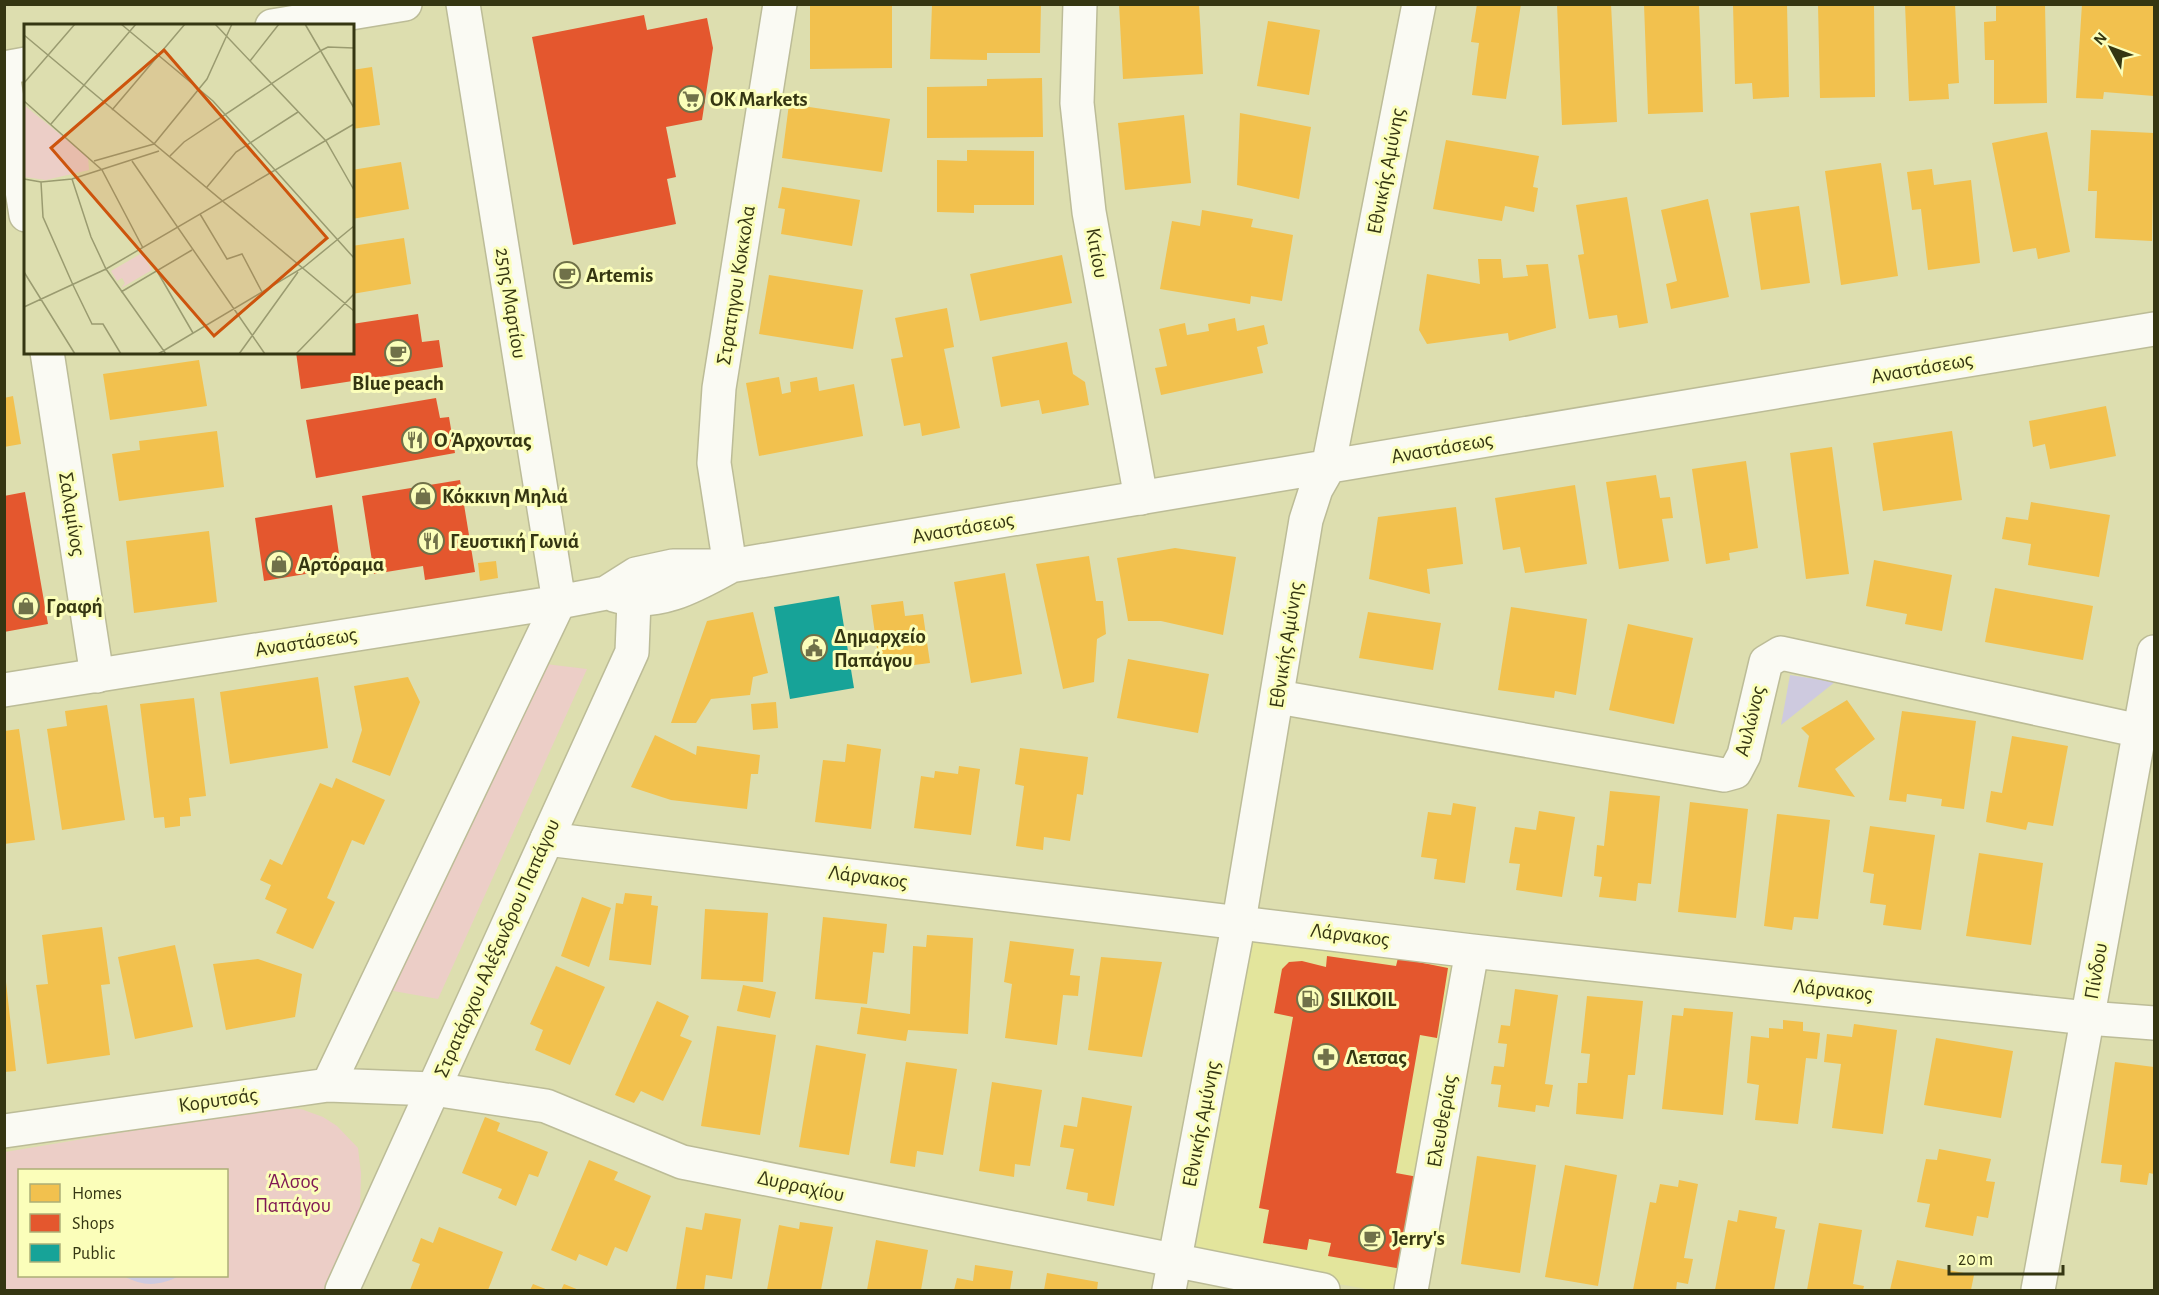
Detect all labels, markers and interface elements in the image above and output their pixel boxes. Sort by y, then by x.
north arrow [2081,18,2141,78]
inset map [24,24,354,354]
text: N [2091,29,2110,48]
supermarket icon: OK Markets [676,84,706,114]
place label: OK Markets [710,89,808,110]
street label: Εθνικής Αμύνης [1364,106,1408,236]
street label: Στρατηγου Κοκκολα [713,204,759,366]
street label: Κιτίου [1082,226,1112,280]
street label: 25ης Μαρτίου [492,246,530,360]
cafe icon: Artemis [552,260,582,290]
place label: Artemis [586,265,653,286]
cafe icon: Blue peach [383,338,413,368]
street label: Αναστάσεως [1870,349,1974,387]
place label: Blue peach [352,373,444,394]
restaurant icon: Ο Άρχοντας [400,425,430,455]
street label: Αναστάσεως [1390,429,1494,467]
place label: Ο Άρχοντας [434,430,532,451]
street label: Σαλαμίνος [55,471,89,557]
shop icon: Κόκκινη Μηλιά [408,481,438,511]
place label: Κόκκινη Μηλιά [442,486,568,507]
street label: Αναστάσεως [911,509,1015,547]
restaurant icon: Γευστική Γωνιά [416,526,446,556]
place label: Γευστική Γωνιά [450,531,579,552]
shop icon: Αρτόραμα [264,549,294,579]
place label: Αρτόραμα [298,554,384,575]
street label: Εθνικής Αμύνης [1266,580,1306,710]
shop icon: Γραφή [11,591,41,621]
place label: Γραφή [46,596,103,617]
street label: Αναστάσεως [254,624,358,660]
place label: Δημαρχείο Παπάγου [834,626,926,671]
public building icon: Δημαρχείο Παπάγου [799,633,829,663]
street label: Αυλώνος [1731,684,1769,758]
street label: Στρατάρχου Αλέξανδρου Παπάγου [430,816,565,1081]
street label: Λάρνακος [827,862,909,892]
street label: Λάρνακος [1309,920,1391,950]
street label: Πίνδου [2081,941,2111,1001]
street label: Λάρνακος [1792,975,1874,1005]
fuel station icon: SILKOIL [1295,984,1325,1014]
place label: SILKOIL [1330,989,1397,1010]
pharmacy icon: Λετσας [1311,1042,1341,1072]
place label: Λετσας [1346,1047,1407,1068]
street label: Εθνικής Αμύνης [1179,1059,1223,1189]
street label: Ελευθερίας [1424,1073,1460,1169]
street label: Κορυτσάς [177,1084,259,1116]
street label: Δυρραχίου [756,1167,846,1205]
legend [18,1169,228,1277]
park label: Άλσος Παπάγου [255,1171,331,1216]
text: Homes [72,1185,122,1203]
text: Shops [72,1215,114,1233]
cafe icon: Jerry's [1357,1223,1387,1253]
place label: Jerry's [1392,1228,1445,1249]
scale bar [1949,1238,2063,1276]
text: Public [72,1245,115,1263]
text: 20 m [1958,1251,1993,1269]

